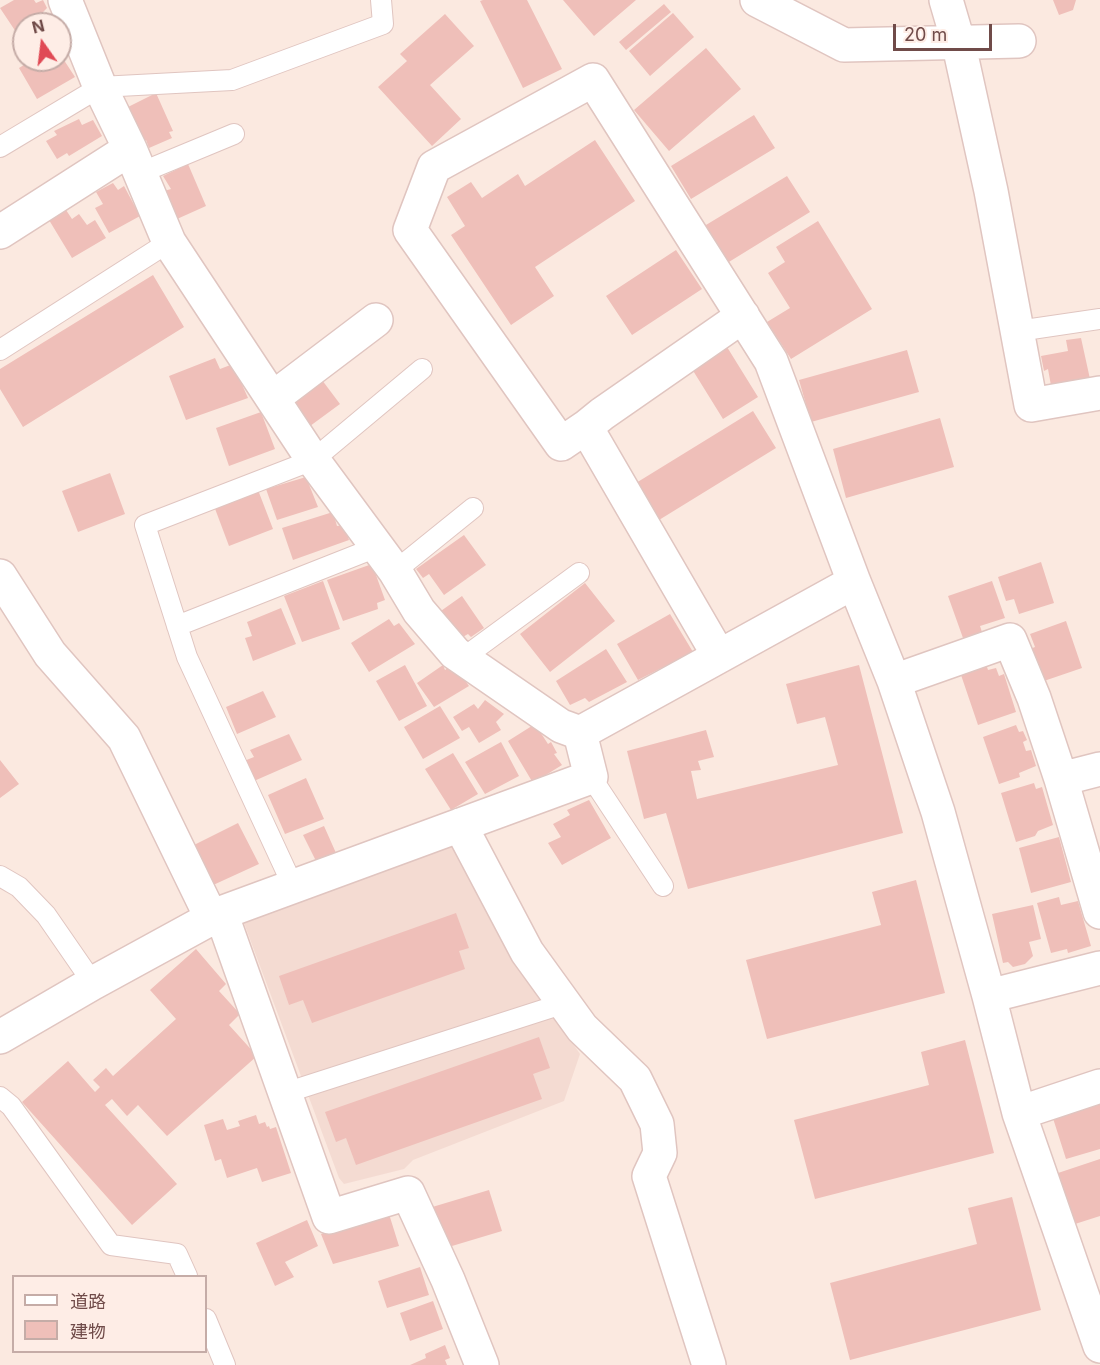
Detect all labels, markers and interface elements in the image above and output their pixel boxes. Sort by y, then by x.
north arrow [12,12,72,72]
scale bar [896,12,995,50]
text: N [30,15,46,38]
text: 20 m [904,24,947,45]
legend [12,1275,207,1353]
text: 道路 [70,1291,106,1312]
text: 建物 [70,1321,106,1342]

